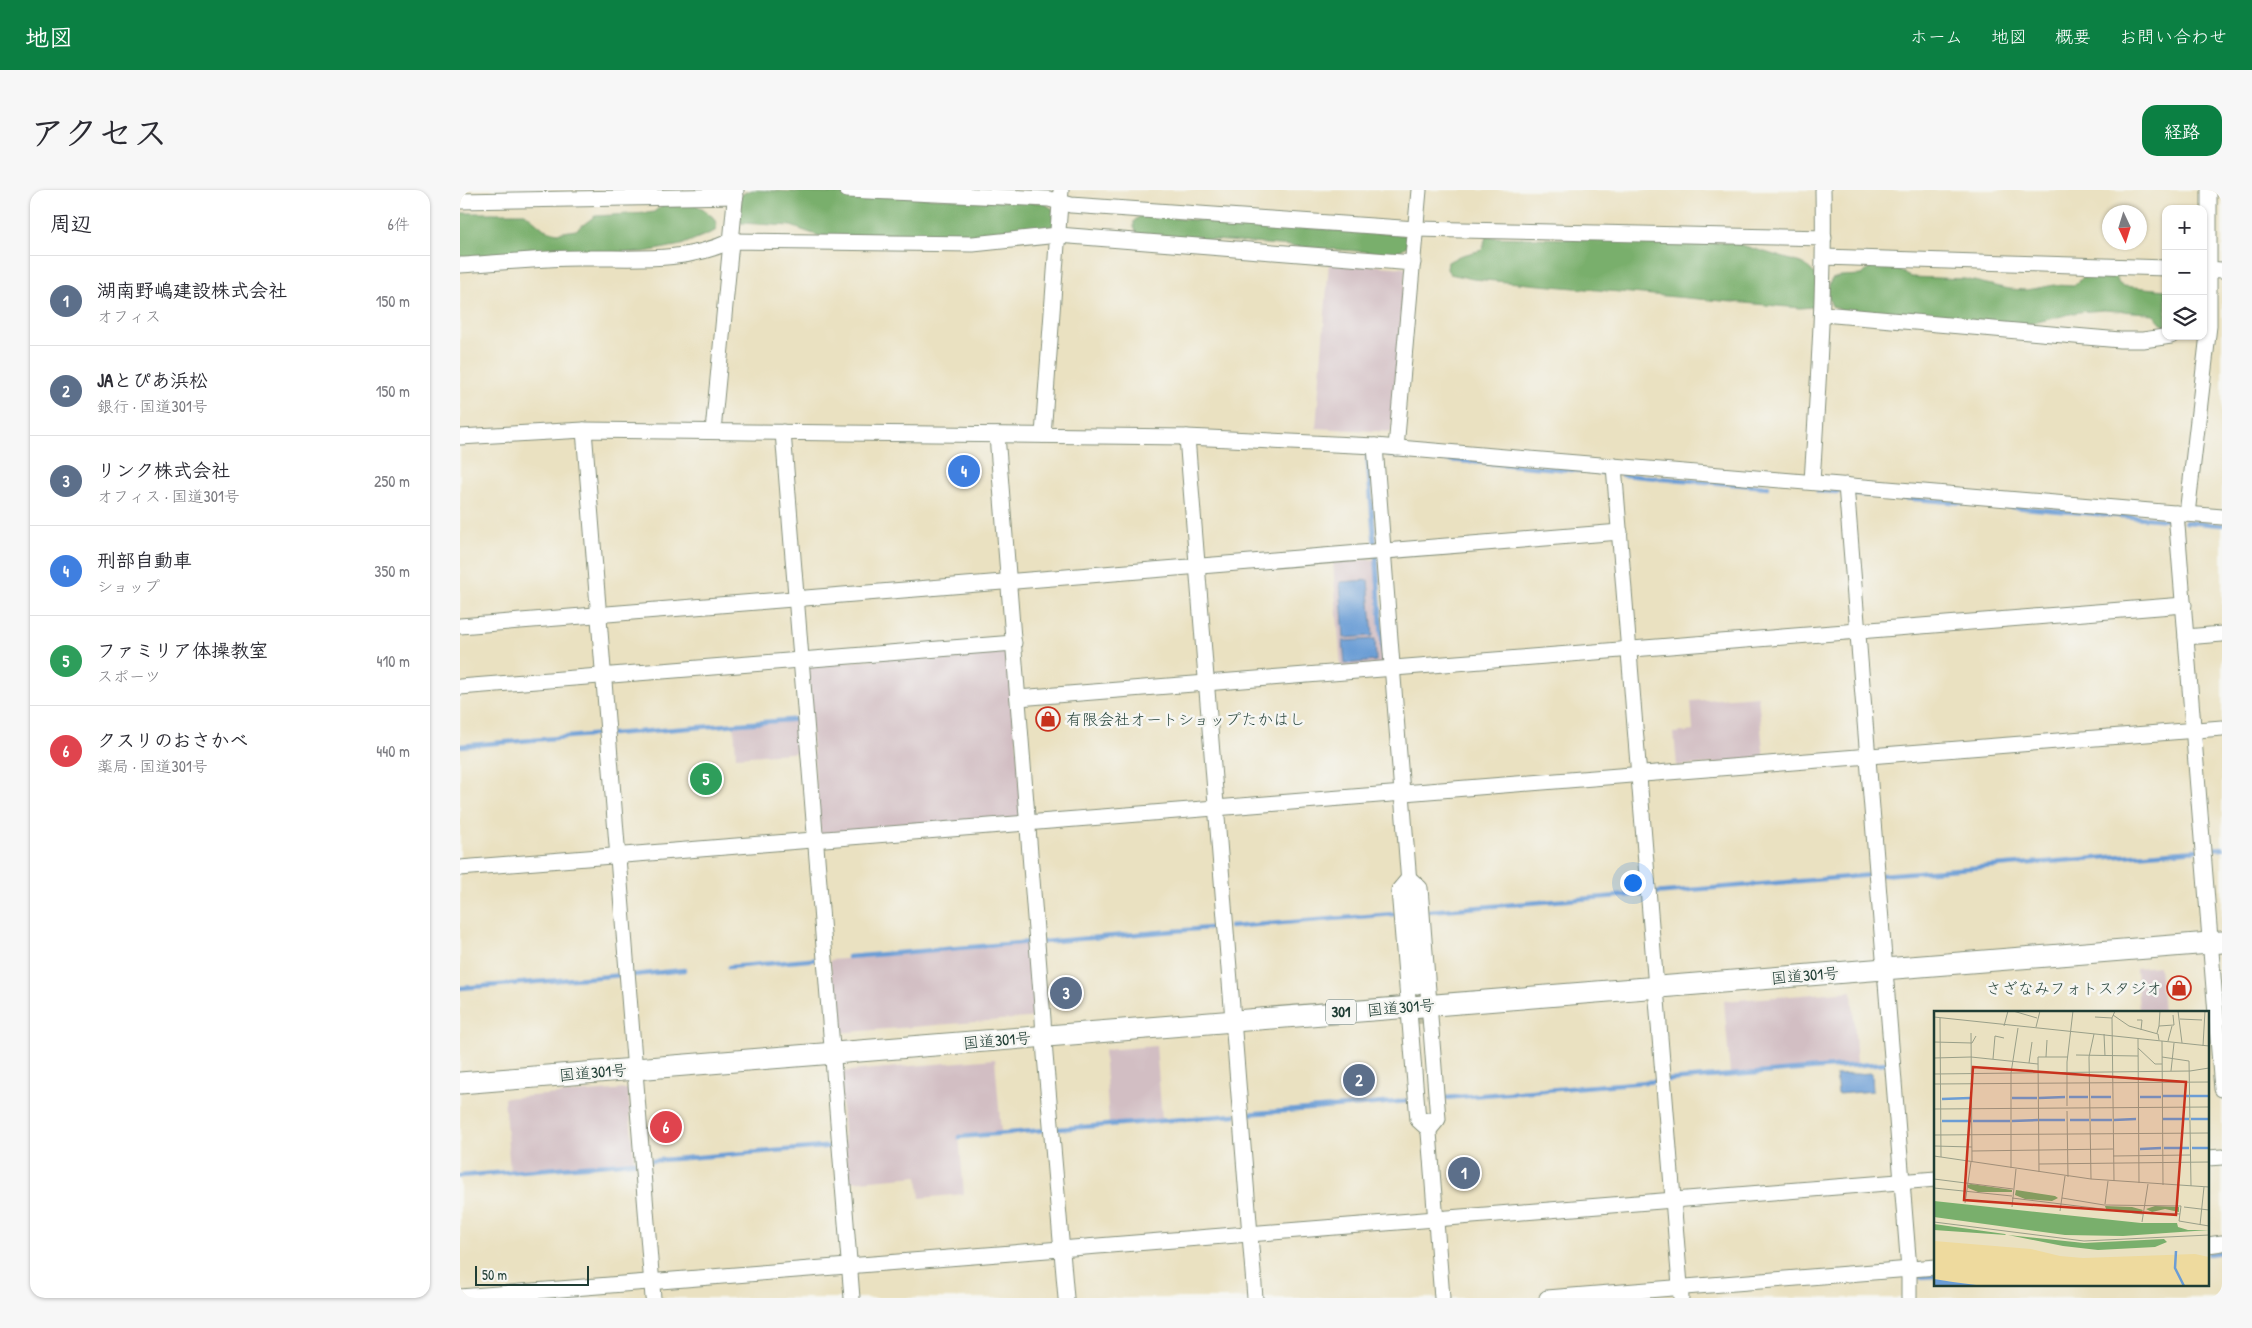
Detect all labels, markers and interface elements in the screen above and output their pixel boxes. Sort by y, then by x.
text: 地図 [25,21,73,53]
text: ホーム [1910,24,1963,49]
text: 地図 [1991,24,2027,49]
text: 概要 [2055,24,2091,49]
text: お問い合わせ [2119,24,2227,49]
button: 経路 [2142,105,2222,156]
text: アクセス [30,109,168,156]
north arrow [2102,205,2147,250]
map controls [2162,205,2207,340]
button: + [2162,205,2207,250]
text: 周辺 [50,209,92,238]
text: 6件 [388,213,410,235]
button: − [2162,250,2207,295]
text: 湖南野嶋建設株式会社 [97,277,287,303]
text: 1 [63,290,69,312]
text: 150 m [376,290,410,312]
button: layers [2162,295,2207,340]
text: オフィス [97,305,161,327]
text: JAとぴあ浜松 [97,367,208,393]
text: 2 [62,380,70,402]
text: 150 m [376,380,410,402]
text: 銀行 · 国道301号 [97,395,208,417]
pin: 4 [948,452,980,490]
text: リンク株式会社 [97,457,230,483]
text: 3 [62,470,70,492]
text: 250 m [374,470,410,492]
text: オフィス · 国道301号 [97,485,240,507]
text: 刑部自動車 [97,547,192,573]
text: 4 [63,560,69,582]
text: 350 m [374,560,410,582]
text: ショップ [97,575,160,597]
text: ファミリア体操教室 [97,637,268,663]
text: 5 [63,650,69,672]
text: 410 m [376,650,410,672]
text: スポーツ [97,665,161,687]
shop icon: 有限会社オートショップたかはし [1035,706,1061,732]
place label: 有限会社オートショップたかはし [1066,708,1305,730]
text: クスリのおさかべ [97,727,249,753]
text: 6 [63,740,69,762]
text: 440 m [376,740,410,762]
text: 薬局 · 国道301号 [97,755,208,777]
pin: 5 [690,760,722,798]
your location [1620,870,1646,896]
street label: 国道301号 [1770,961,1840,989]
pin: 3 [1050,974,1082,1012]
shop icon: さざなみフォトスタジオ [2166,975,2192,1001]
place label: さざなみフォトスタジオ [1986,977,2162,999]
street label: 国道301号 [1366,993,1436,1021]
road number: 301 [1326,1000,1356,1024]
inset map [1934,1011,2210,1286]
street label: 国道301号 [962,1026,1032,1054]
street label: 国道301号 [558,1058,628,1086]
pin: 2 [1343,1061,1375,1099]
pin: 6 [650,1108,682,1146]
pin: 1 [1448,1154,1480,1192]
scale bar [475,1263,589,1286]
text: 50 m [482,1265,507,1284]

